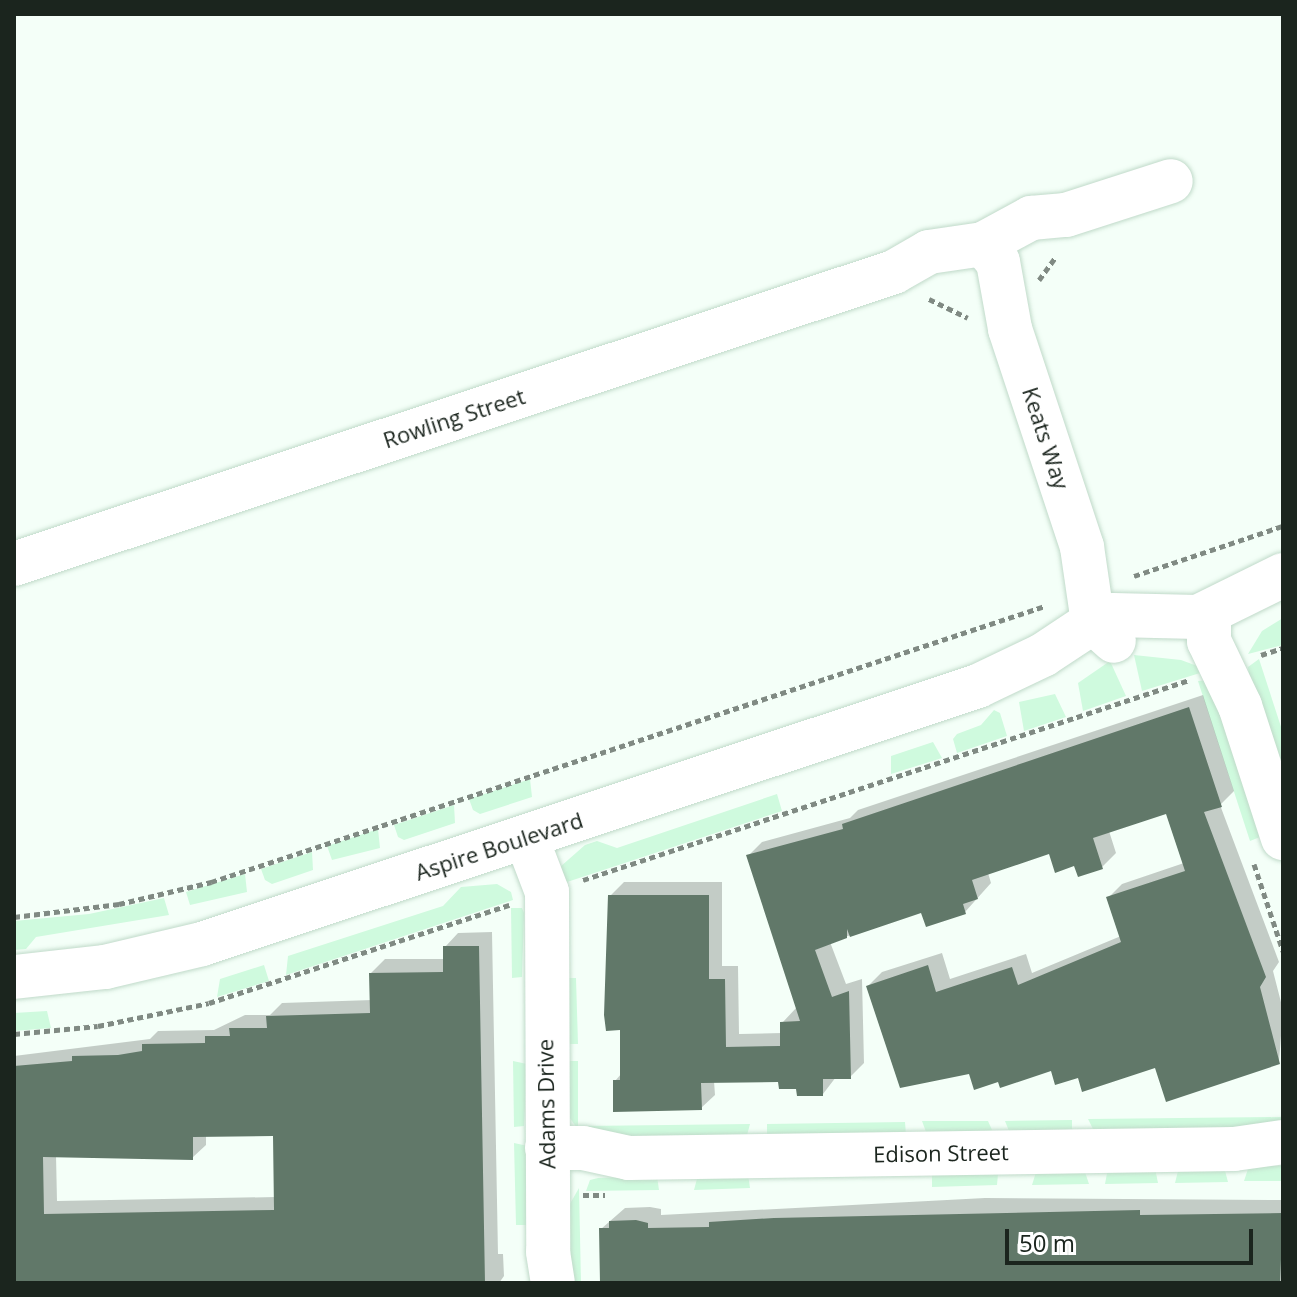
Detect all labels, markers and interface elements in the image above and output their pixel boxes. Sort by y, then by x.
street label: Rowling Street [380,383,528,453]
street label: Keats Way [1017,384,1075,492]
street label: Aspire Boulevard [412,806,586,886]
street label: Adams Drive [532,1039,560,1169]
street label: Edison Street [873,1139,1009,1167]
scale bar [1009,1213,1257,1263]
text: 50 m [1019,1226,1075,1259]

